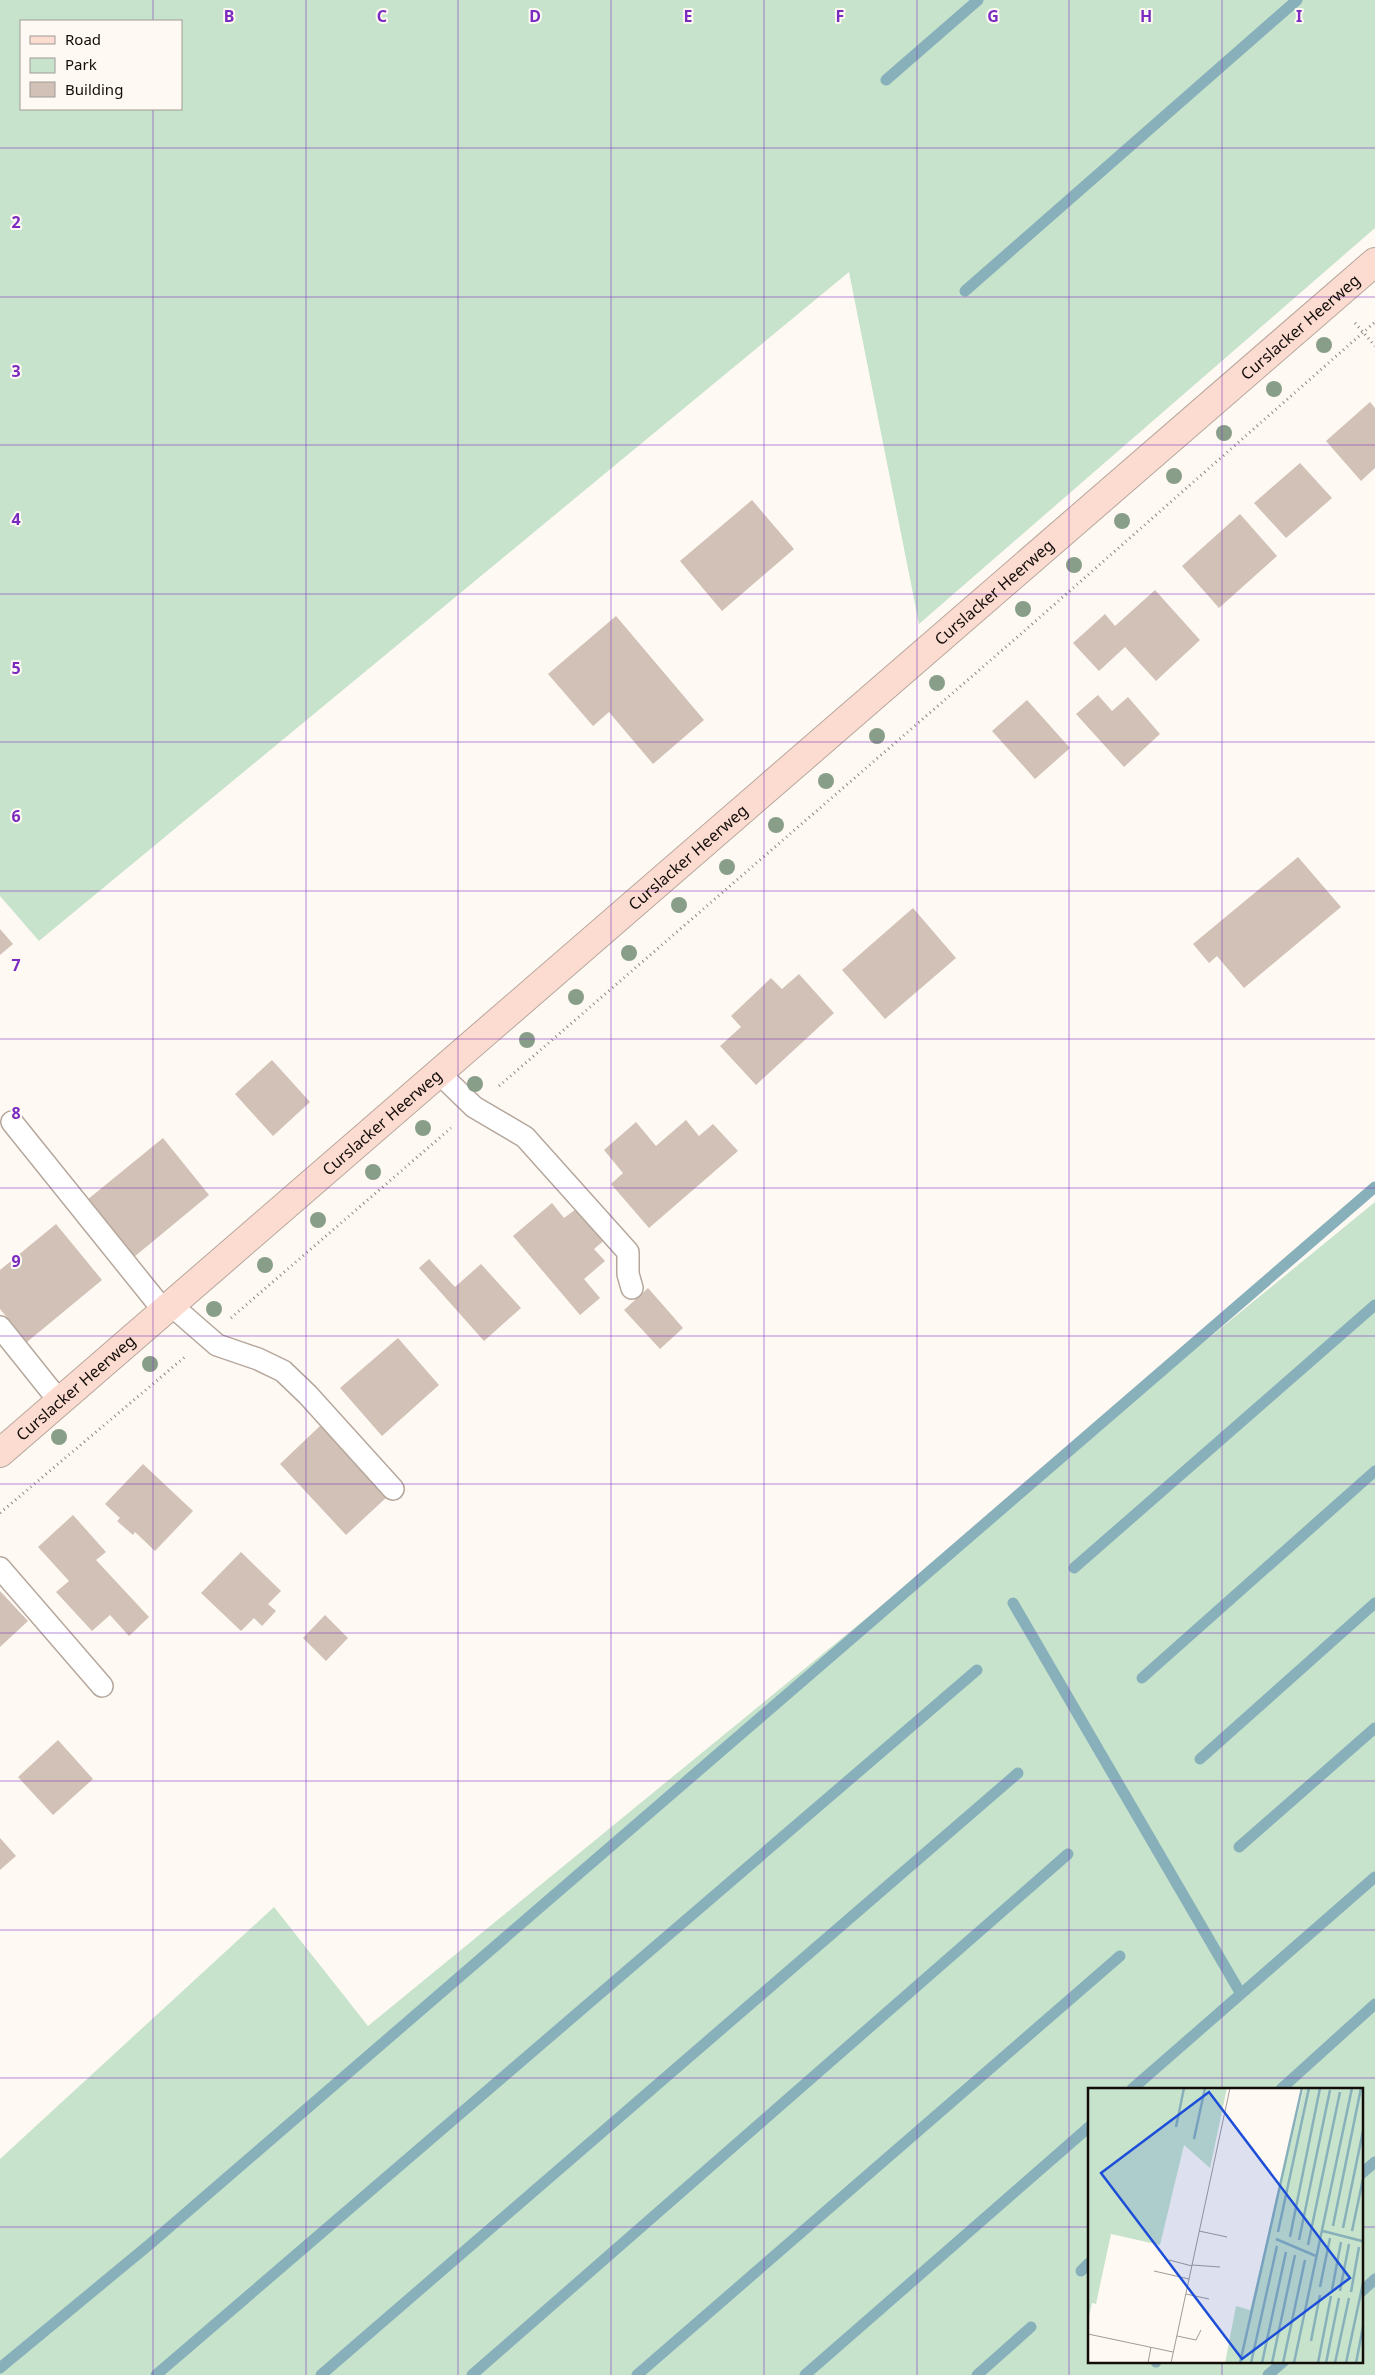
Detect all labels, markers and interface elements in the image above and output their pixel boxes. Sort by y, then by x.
text: B [224,5,234,27]
text: C [377,5,387,27]
text: D [529,5,541,27]
text: E [684,5,693,27]
text: F [836,5,844,27]
text: G [987,5,999,27]
text: H [1140,5,1152,27]
text: I [1296,5,1302,27]
legend [20,20,182,110]
text: Road [65,29,101,49]
text: Park [65,54,97,74]
text: Building [65,79,123,99]
text: 2 [11,211,21,233]
street label: Curslacker Heerweg [1236,269,1365,385]
text: 3 [11,360,21,382]
text: 4 [11,508,21,530]
street label: Curslacker Heerweg [930,534,1058,650]
text: 5 [11,657,21,679]
street label: Curslacker Heerweg [623,799,752,915]
text: 6 [11,805,21,827]
text: 7 [11,954,21,976]
street label: Curslacker Heerweg [317,1064,446,1180]
text: 8 [11,1102,21,1124]
text: 9 [11,1250,21,1272]
street label: Curslacker Heerweg [11,1330,140,1445]
inset map [1088,2088,1362,2362]

